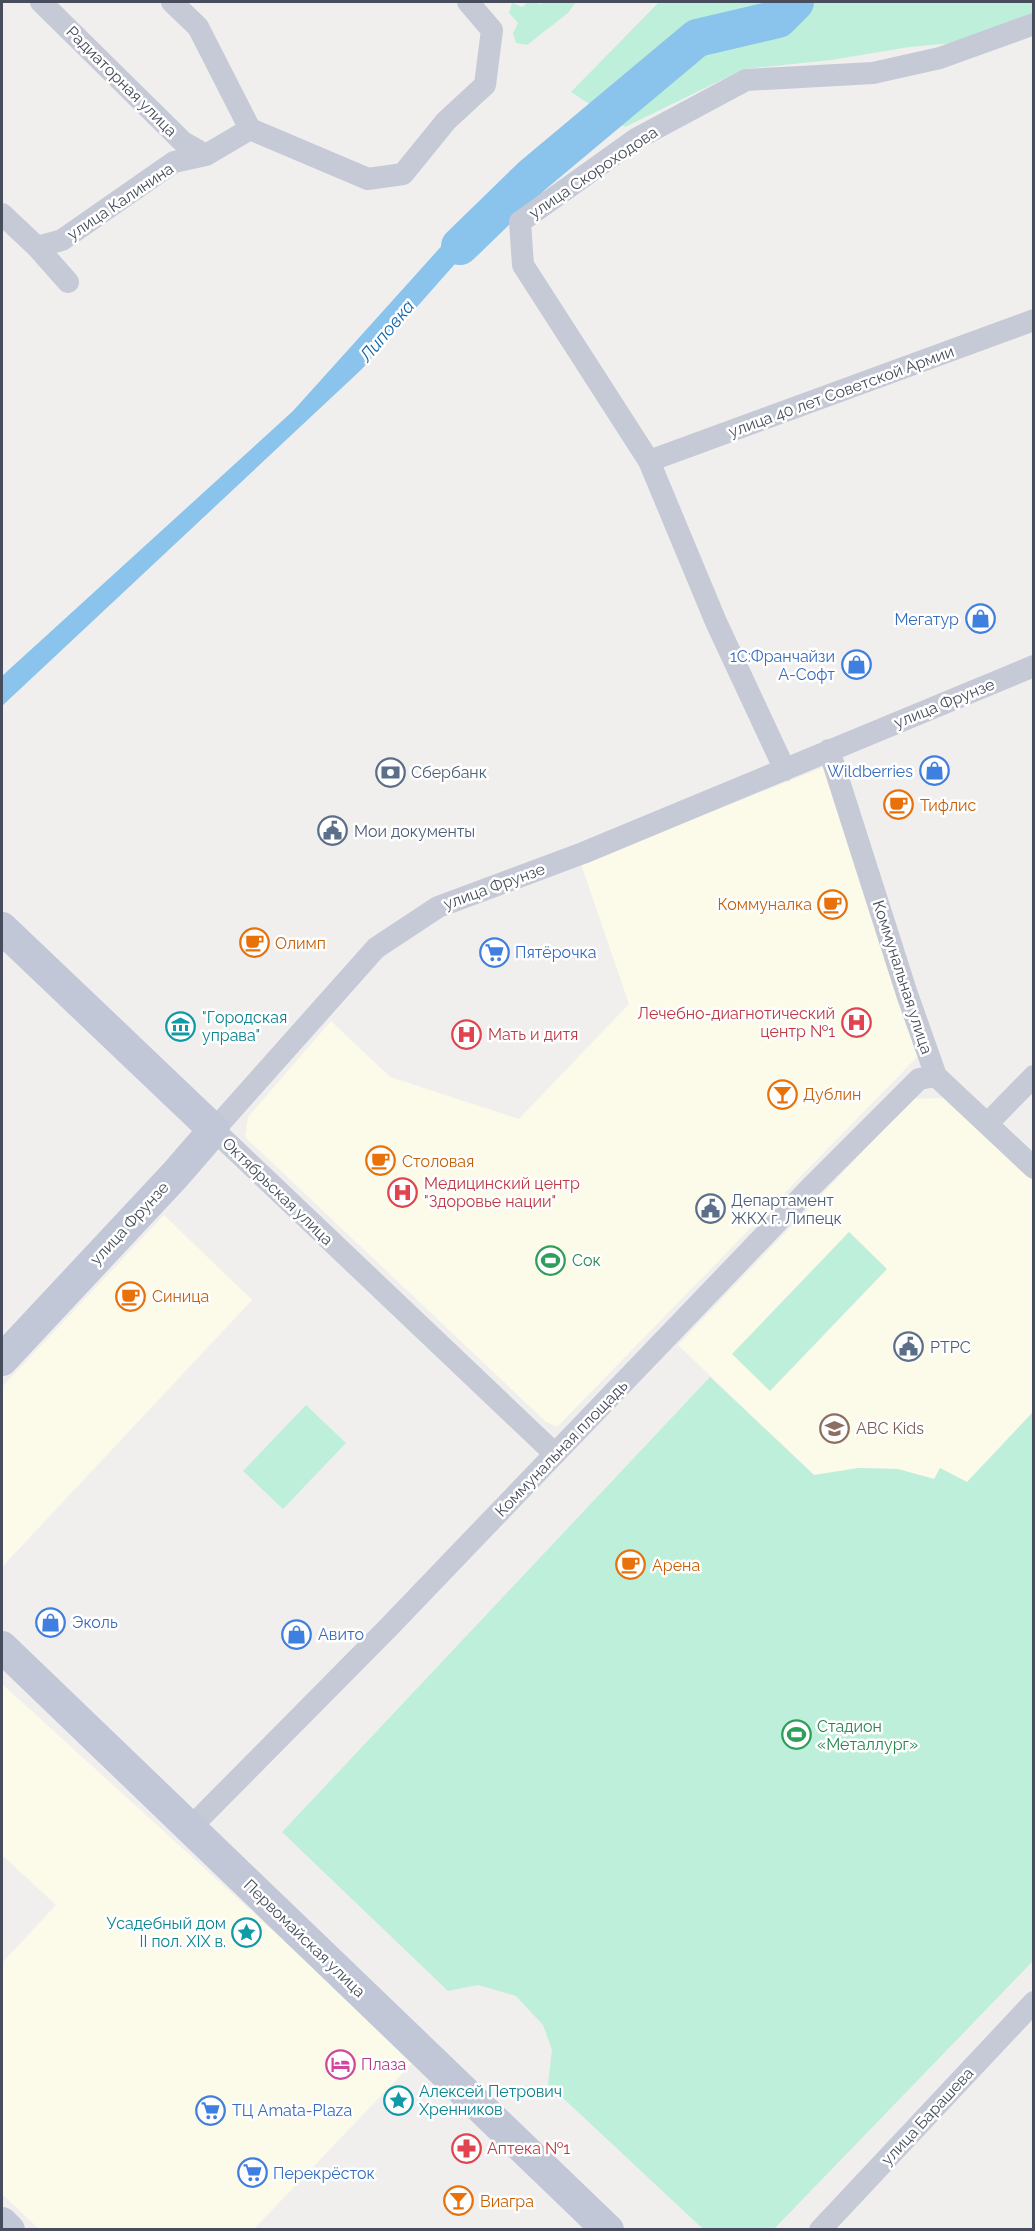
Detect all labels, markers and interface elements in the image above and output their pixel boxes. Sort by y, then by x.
street label: Радиаторная улица [63,22,181,140]
street label: улица Скороходова [525,122,661,222]
street label: улица Калинина [64,159,177,244]
water label: Липовка [354,295,419,367]
street label: улица 40 лет Советской Армии [726,342,956,441]
shop icon: Мегатур [964,603,996,635]
place label: Мегатур [894,610,959,629]
place label: 1С:Франчайзи А-Софт [730,647,835,684]
shop icon: 1С:Франчайзи А-Софт [840,649,872,681]
street label: улица Фрунзе [891,675,997,732]
shop icon: Wildberries [918,755,950,787]
bank icon: Сбербанк [374,756,406,788]
place label: Wildberries [827,762,913,781]
place label: Сбербанк [411,763,487,782]
cafe icon: Тифлис [883,789,915,821]
place label: Тифлис [920,796,977,815]
public building icon: Мои документы [317,815,349,847]
place label: Мои документы [354,822,475,841]
street label: улица Фрунзе [441,859,548,914]
cafe icon: Коммуналка [817,888,849,920]
place label: Коммуналка [718,895,812,914]
street label: Коммунальная улица [869,898,936,1056]
cafe icon: Олимп [238,927,270,959]
place label: Олимп [275,934,326,953]
supermarket icon: Пятёрочка [478,936,510,968]
place label: Пятёрочка [515,943,596,962]
place label: Лечебно-диагнотический центр №1 [637,1004,835,1041]
hospital icon: Лечебно-диагнотический центр №1 [840,1006,872,1038]
place label: "Городская управа" [202,1008,287,1045]
museum icon: "Городская управа" [165,1010,197,1042]
hospital icon: Мать и дитя [451,1018,483,1050]
place label: Мать и дитя [488,1025,578,1044]
bar icon: Дублин [766,1078,798,1110]
place label: Дублин [803,1085,861,1104]
street label: Октябрьская улица [218,1134,337,1249]
cafe icon: Столовая [365,1145,397,1177]
place label: Столовая [402,1152,474,1171]
place label: Медицинский центр "Здоровье нации" [424,1174,580,1211]
hospital icon: Медицинский центр "Здоровье нации" [387,1176,419,1208]
street label: улица Фрунзе [86,1178,173,1269]
place label: Департамент ЖКХ г. Липецк [731,1191,842,1228]
public building icon: Департамент ЖКХ г. Липецк [694,1193,726,1225]
sports icon: Сок [535,1244,567,1276]
place label: Сок [572,1251,601,1270]
cafe icon: Синица [115,1280,147,1312]
place label: Синица [152,1287,209,1306]
public building icon: РТРС [893,1331,925,1363]
place label: РТРС [930,1338,971,1357]
street label: Коммунальная площадь [491,1376,632,1521]
school or university icon: ABC Kids [819,1412,851,1444]
place label: ABC Kids [856,1419,924,1438]
cafe icon: Арена [615,1549,647,1581]
place label: Арена [652,1556,700,1575]
shop icon: Эколь [35,1606,67,1638]
place label: Эколь [72,1613,118,1632]
shop icon: Авито [281,1618,313,1650]
place label: Авито [318,1625,364,1644]
place label: Стадион «Металлург» [817,1717,918,1754]
sports icon: Стадион «Металлург» [780,1719,812,1751]
street label: Первомайская улица [240,1876,369,2001]
place label: Усадебный дом II пол. XIX в. [106,1914,226,1951]
place icon: Усадебный дом II пол. XIX в. [231,1916,263,1948]
hotel icon: Плаза [324,2048,356,2080]
place label: Плаза [361,2055,406,2074]
street label: улица Барашева [877,2064,977,2169]
place label: Алексей Петрович Хренников [419,2082,562,2119]
place icon: Алексей Петрович Хренников [382,2084,414,2116]
supermarket icon: ТЦ Amata-Plaza [195,2094,227,2126]
place label: ТЦ Amata-Plaza [232,2101,352,2120]
pharmacy icon: Аптека №1 [450,2132,482,2164]
place label: Аптека №1 [487,2139,570,2158]
supermarket icon: Перекрёсток [236,2157,268,2189]
place label: Перекрёсток [273,2164,375,2183]
bar icon: Виагра [443,2185,475,2217]
place label: Виагра [480,2192,534,2211]

